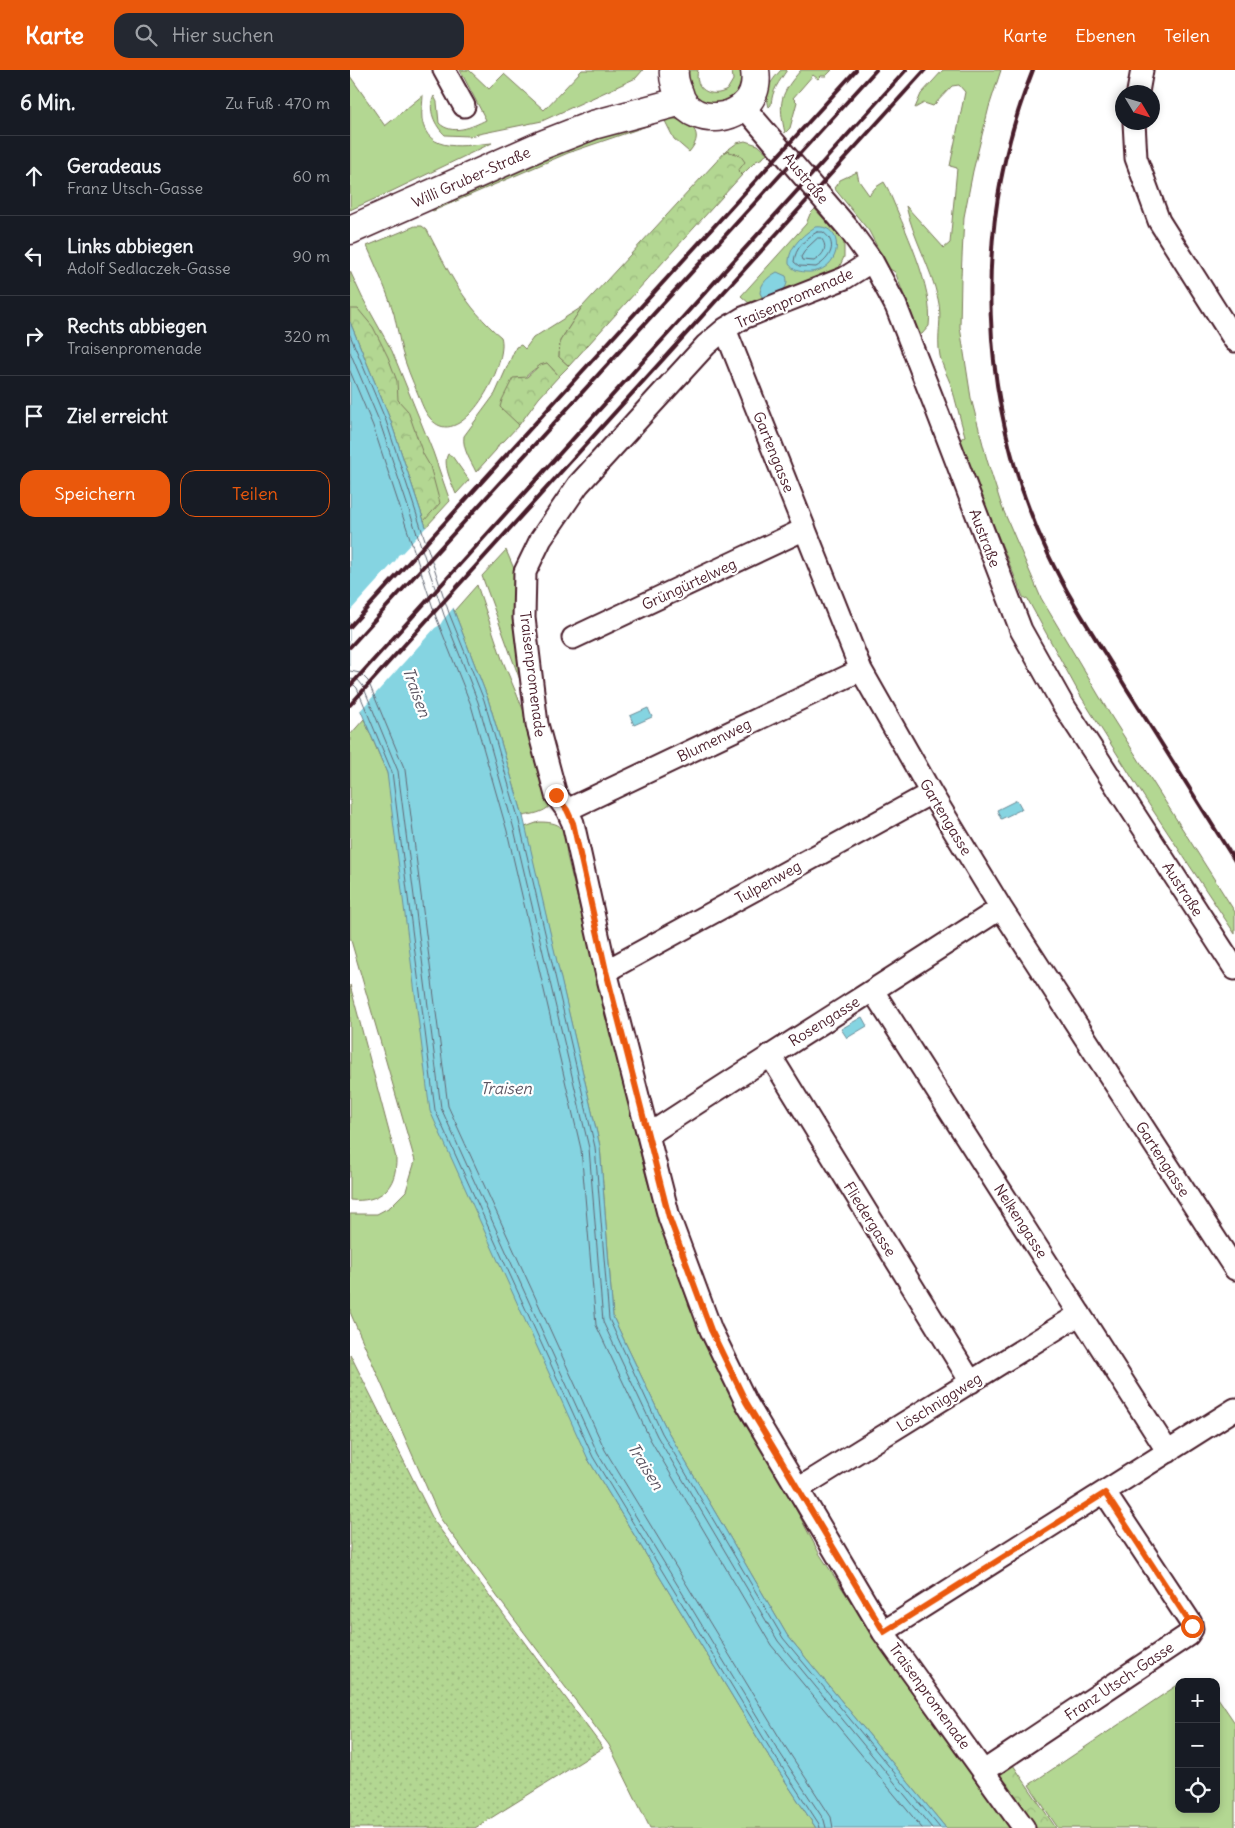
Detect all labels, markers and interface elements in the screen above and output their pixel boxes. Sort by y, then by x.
search box [114,13,464,58]
text: Karte [25,20,84,50]
icon: search [132,21,160,49]
text: Hier suchen [172,23,274,47]
text: Karte [1003,24,1047,47]
text: Ebenen [1075,24,1136,47]
text: Teilen [1164,24,1210,47]
north arrow [1115,85,1160,130]
text: 6 Min. [20,89,75,116]
text: Zu Fuß · 470 m [225,93,330,113]
street label: Willi Gruber-Straße [409,142,533,212]
street label: Austraße [779,149,833,207]
text: Geradeaus [67,154,161,178]
icon: ahead [20,162,48,190]
text: 60 m [292,166,330,186]
text: Franz Utsch-Gasse [67,178,203,198]
text: Links abbiegen [67,234,194,258]
icon: left [20,242,48,270]
text: 90 m [292,246,330,266]
text: Adolf Sedlaczek-Gasse [67,258,231,278]
street label: Traisenpromenade [732,264,856,332]
text: Rechts abbiegen [67,314,207,338]
icon: right [20,322,48,350]
text: 320 m [284,326,330,346]
text: Traisenpromenade [67,338,202,358]
icon: arrive [20,402,48,430]
text: Ziel erreicht [67,404,168,428]
street label: Gartengasse [749,409,799,495]
button: Speichern [20,470,170,517]
button: Teilen [180,470,330,517]
street label: Austraße [965,506,1005,570]
street label: Grüngürtelweg [639,554,739,614]
street label: Traisenpromenade [516,610,550,738]
water label: Traisen [399,664,435,720]
street label: Blumenweg [674,714,754,766]
street label: Gartengasse [916,775,976,859]
route end [545,784,568,807]
street label: Tulpenweg [732,856,804,908]
street label: Austraße [1158,858,1208,920]
street label: Rosengasse [785,992,863,1050]
water label: Traisen [480,1078,532,1098]
street label: Gartengasse [1132,1118,1194,1200]
street label: Fliedergasse [839,1178,901,1260]
street label: Nelkengasse [990,1180,1052,1262]
street label: Löschniggweg [893,1368,985,1436]
water label: Traisen [624,1439,669,1494]
route start [1181,1615,1204,1638]
street label: Franz Utsch-Gasse [1061,1637,1177,1725]
street label: Traisenpromenade [885,1639,975,1753]
map controls [1175,1678,1220,1813]
button: + [1175,1678,1220,1723]
button: − [1175,1723,1220,1768]
button: locate [1175,1768,1220,1813]

